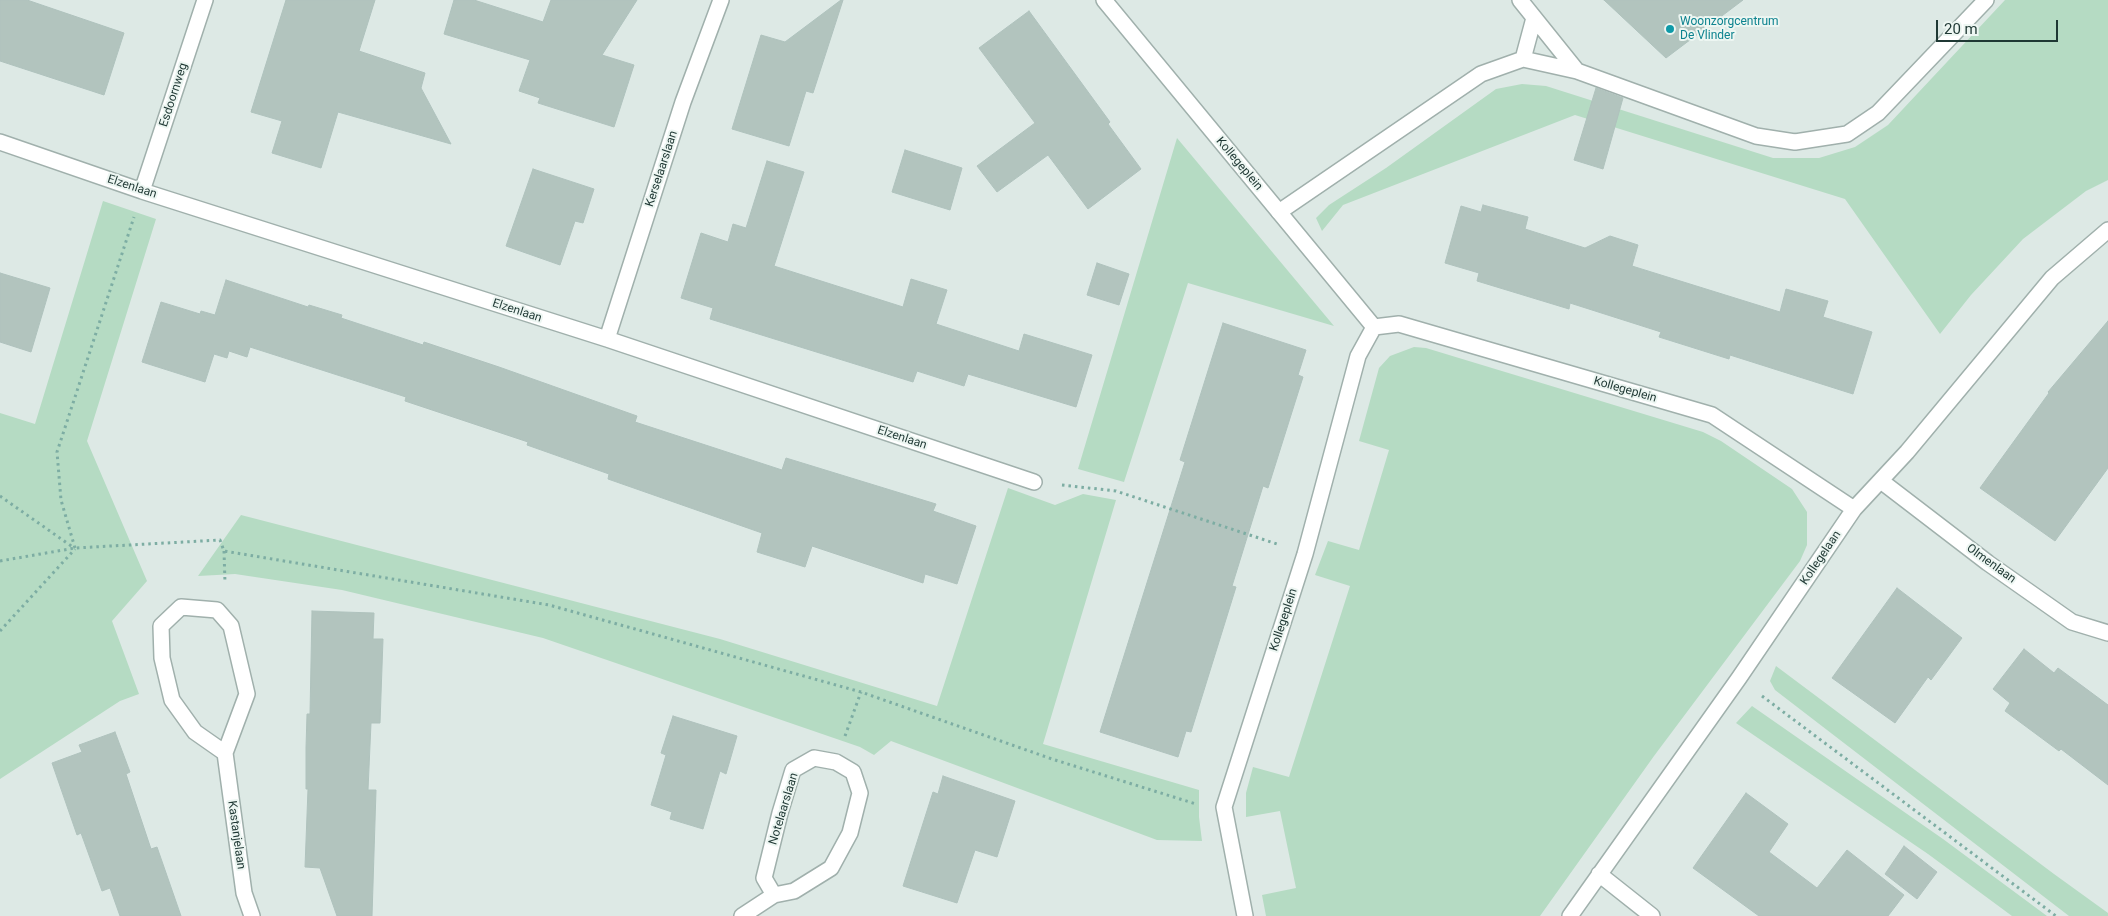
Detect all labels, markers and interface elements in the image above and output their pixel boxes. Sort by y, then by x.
scale bar [1938,10,2060,42]
place label: Woonzorgcentrum De Vlinder [1680,15,1779,43]
text: 20 m [1944,20,1978,38]
marker: Woonzorgcentrum De Vlinder [1664,23,1676,35]
street label: Esdoornweg [157,61,191,129]
street label: Kerselaarslaan [643,129,681,209]
street label: Kollegeplein [1213,134,1265,194]
street label: Elzenlaan [105,172,159,202]
street label: Elzenlaan [490,296,544,326]
street label: Kollegeplein [1592,374,1658,406]
street label: Elzenlaan [875,423,929,453]
street label: Kollegelaan [1798,528,1844,588]
street label: Olmenlaan [1964,541,2018,587]
street label: Kollegeplein [1267,587,1301,653]
street label: Notelaarslaan [766,771,802,847]
street label: Kastanjelaan [224,800,248,870]

